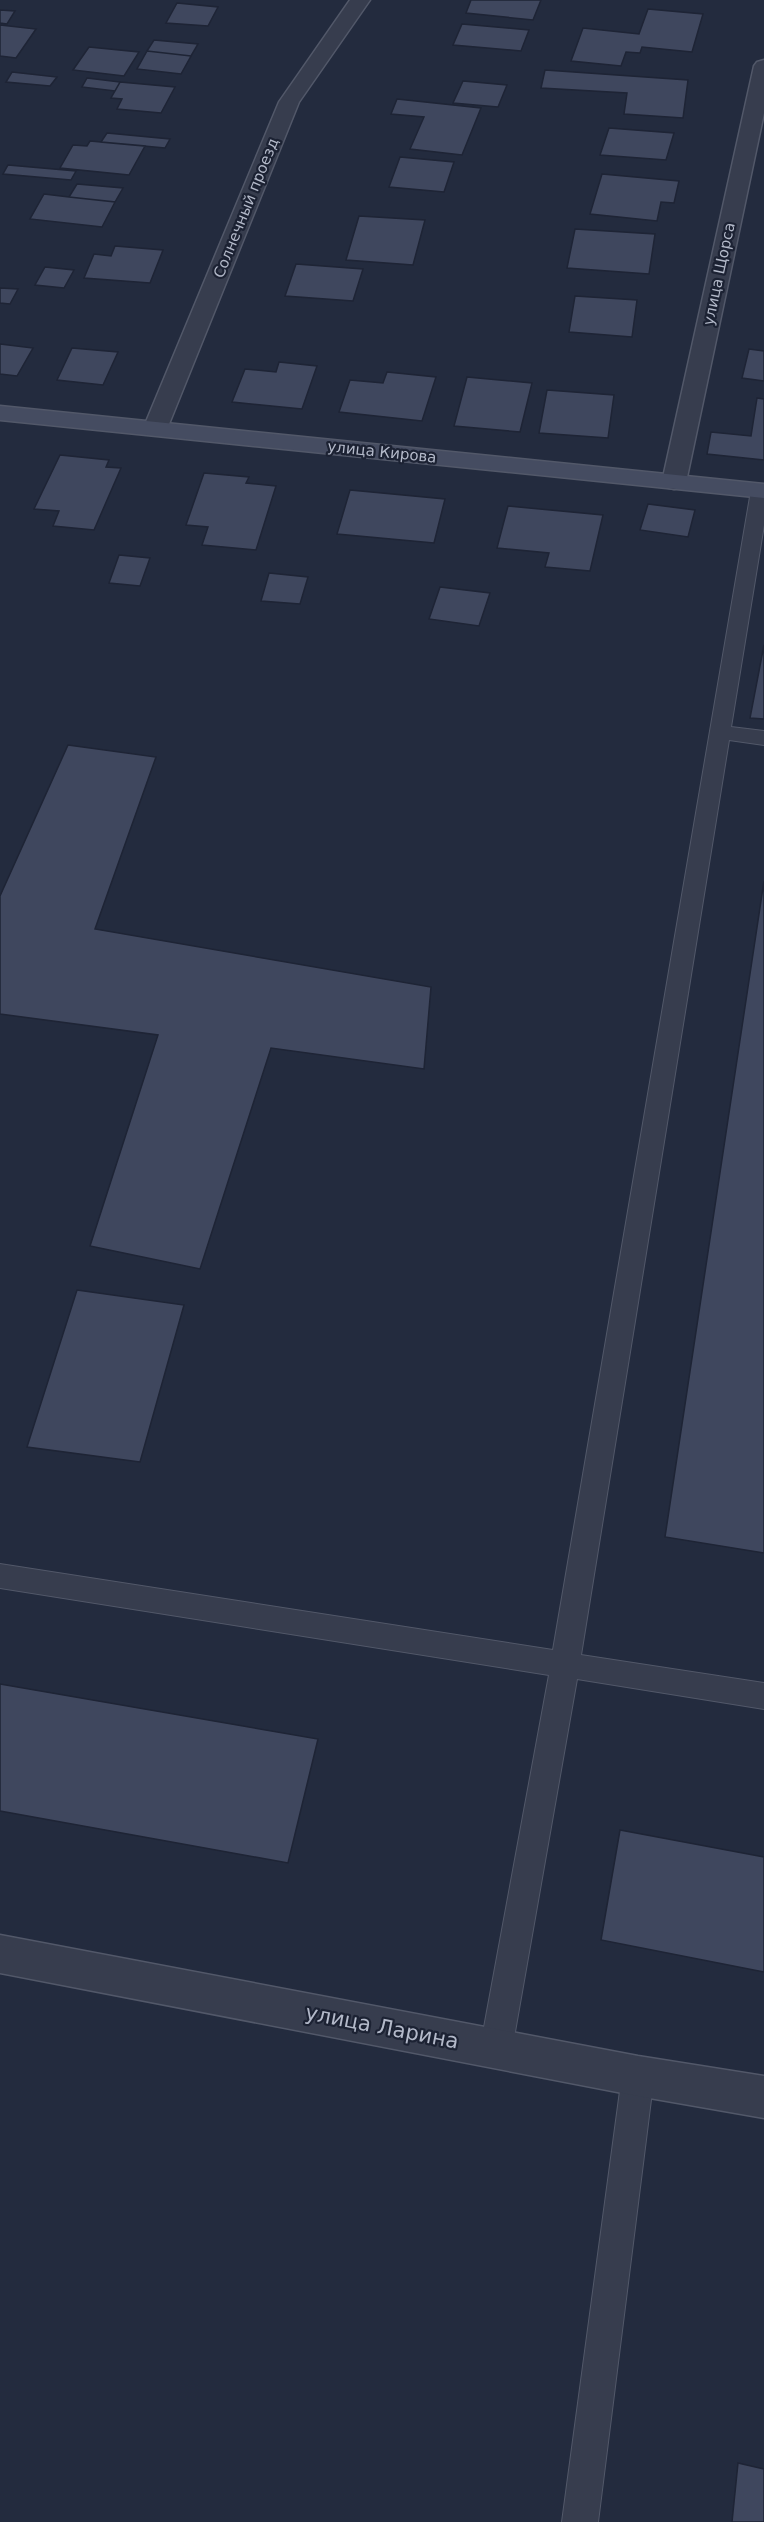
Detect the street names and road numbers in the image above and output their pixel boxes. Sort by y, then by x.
street label: Солнечный проезд [210,135,282,281]
street label: улица Щорса [699,221,739,327]
street label: улица Кирова [327,437,437,467]
street label: улица Ларина [303,2000,461,2054]

